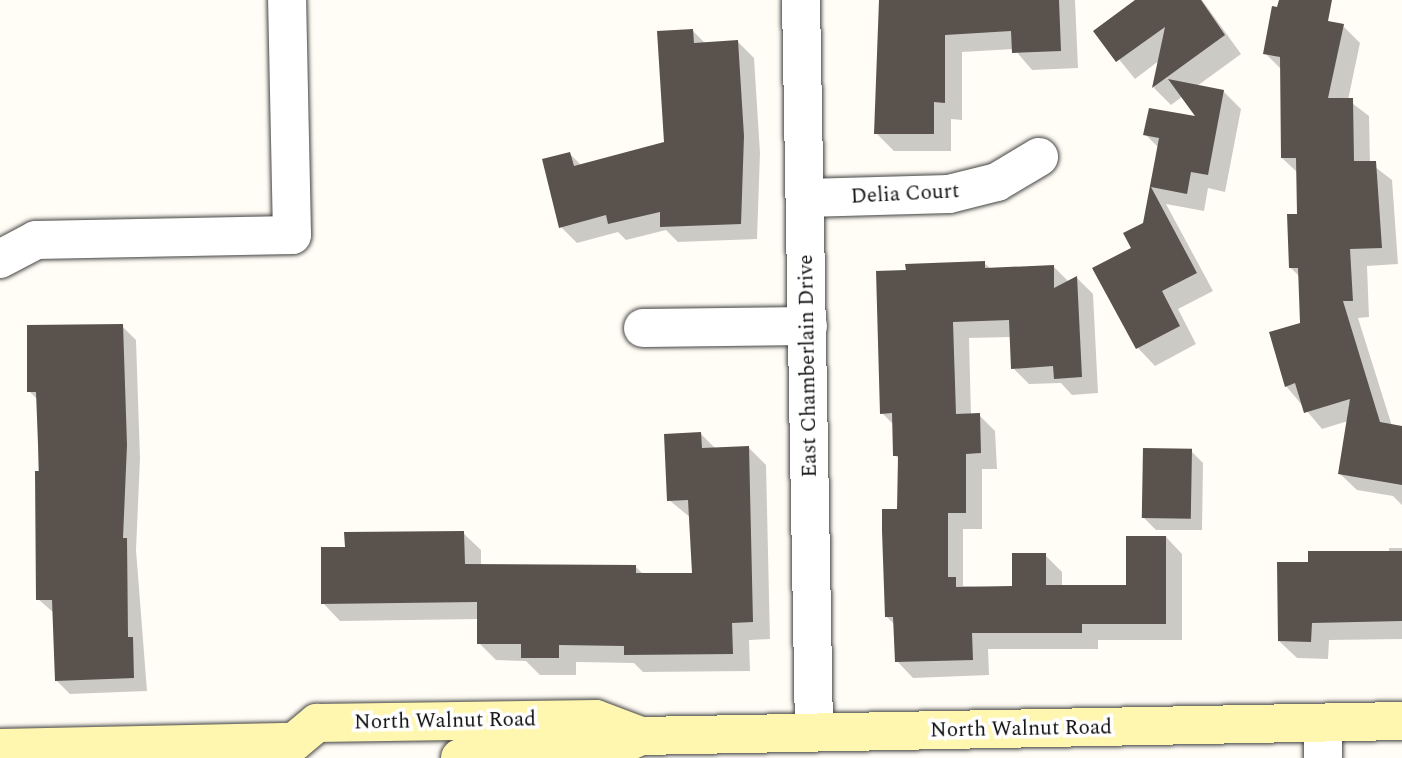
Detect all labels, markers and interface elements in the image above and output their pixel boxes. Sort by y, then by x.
street label: Delia Court [850,179,960,209]
street label: East Chamberlain Drive [793,254,823,478]
street label: North Walnut Road [354,707,536,735]
street label: North Walnut Road [930,715,1112,743]

